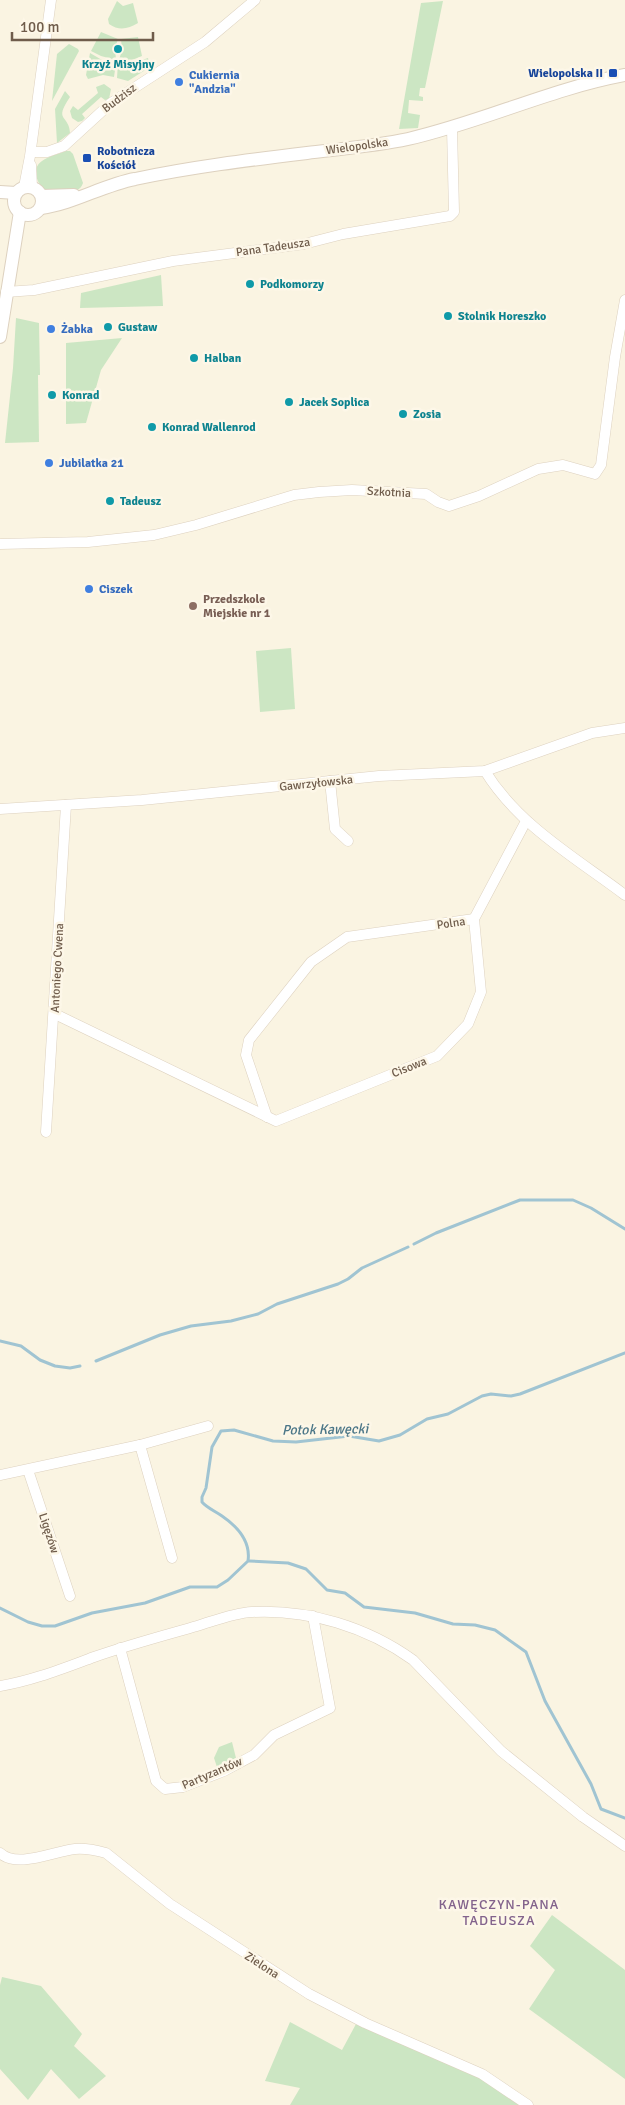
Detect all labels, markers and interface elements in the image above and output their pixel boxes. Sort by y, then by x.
scale bar [12,10,154,42]
text: 100 m [20,18,60,36]
marker: Krzyż Misyjny [112,43,124,55]
place label: Krzyż Misyjny [82,57,154,72]
place label: Wielopolska II [528,66,603,81]
marker: Wielopolska II [607,67,619,79]
place label: Cukiernia "Andzia" [189,68,240,97]
marker: Cukiernia "Andzia" [173,76,185,88]
street label: Budzisz [99,81,140,116]
street label: Wielopolska [325,135,389,158]
place label: Robotnicza Kościół [97,144,155,173]
marker: Robotnicza Kościół [81,152,93,164]
street label: Pana Tadeusza [235,235,311,260]
place label: Podkomorzy [260,277,324,292]
marker: Podkomorzy [244,278,256,290]
place label: Stolnik Horeszko [458,309,546,324]
marker: Stolnik Horeszko [442,310,454,322]
place label: Gustaw [118,320,158,335]
marker: Gustaw [102,321,114,333]
place label: Żabka [61,322,93,337]
marker: Żabka [45,323,57,335]
place label: Halban [204,351,242,366]
marker: Halban [188,352,200,364]
place label: Konrad [62,388,100,403]
marker: Konrad [46,389,58,401]
place label: Jacek Soplica [299,395,369,410]
marker: Jacek Soplica [283,396,295,408]
place label: Zosia [413,407,441,422]
marker: Zosia [397,408,409,420]
place label: Konrad Wallenrod [162,420,256,435]
marker: Konrad Wallenrod [146,421,158,433]
place label: Jubilatka 21 [59,456,124,471]
marker: Jubilatka 21 [43,457,55,469]
street label: Szkotnia [367,484,411,501]
place label: Tadeusz [120,494,162,509]
marker: Tadeusz [104,495,116,507]
place label: Ciszek [99,582,133,597]
marker: Ciszek [83,583,95,595]
place label: Przedszkole Miejskie nr 1 [203,592,271,621]
marker: Przedszkole Miejskie nr 1 [187,600,199,612]
street label: Gawrzyłowska [278,772,354,795]
street label: Polna [436,914,466,933]
street label: Antoniego Cwena [48,923,67,1013]
street label: Cisowa [389,1054,429,1081]
water label: Potok Kawęcki [282,1420,370,1439]
street label: Ligęzów [35,1511,62,1556]
street label: Partyzantów [180,1754,245,1793]
district label: KAWĘCZYN-PANA TADEUSZA [439,1896,559,1929]
street label: Zielona [242,1949,282,1982]

